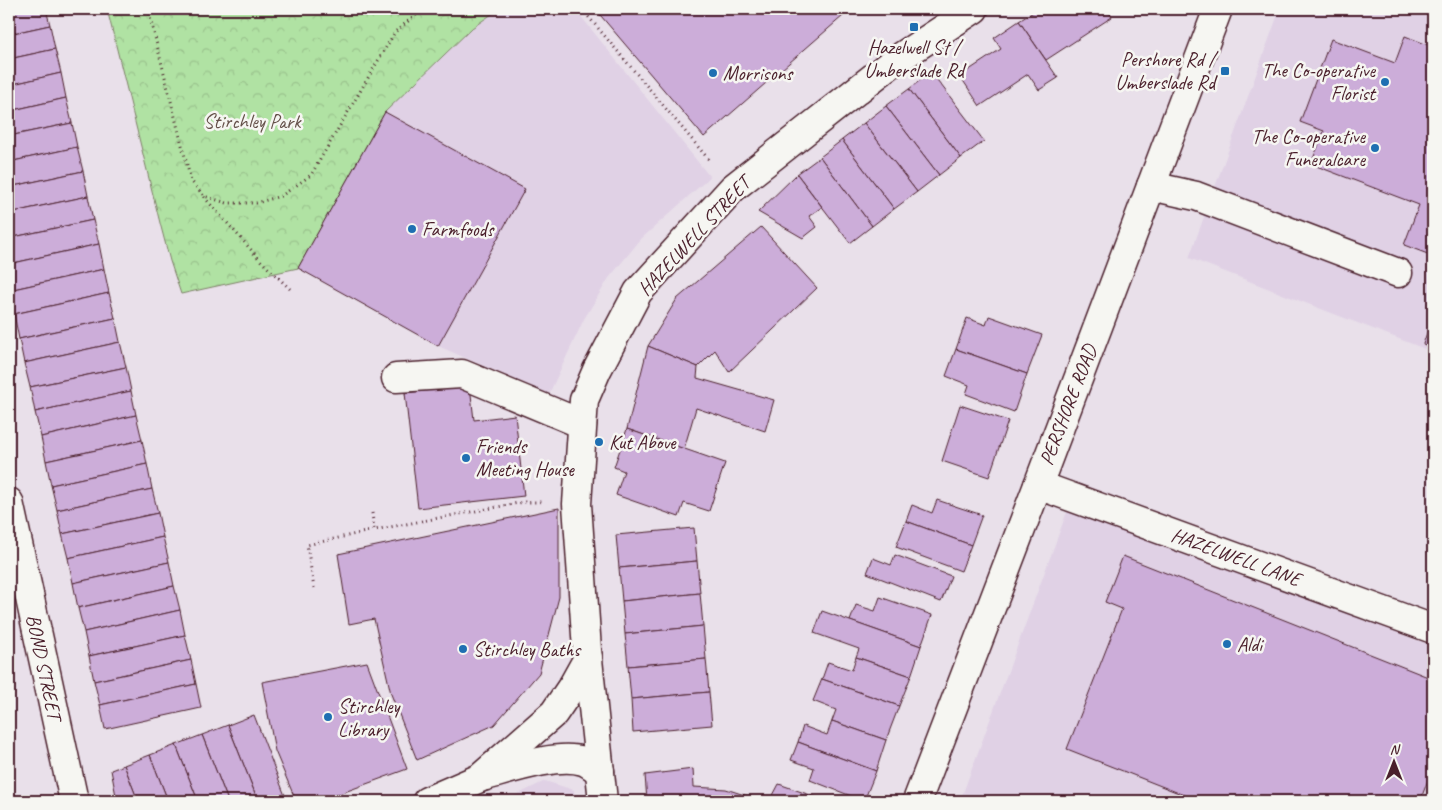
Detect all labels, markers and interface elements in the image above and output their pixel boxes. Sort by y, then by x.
marker: Hazelwell St / Umberslade Rd [908,21,920,33]
place label: Hazelwell St / Umberslade Rd [864,35,967,83]
place label: Pershore Rd / Umberslade Rd [1115,47,1219,95]
place label: The Co-operative Florist [1261,58,1377,106]
place label: Morrisons [723,61,794,86]
marker: Pershore Rd / Umberslade Rd [1219,65,1231,77]
marker: Morrisons [707,67,719,79]
marker: The Co-operative Florist [1379,76,1391,88]
park label: Stirchley Park [203,109,302,134]
place label: The Co-operative Funeralcare [1251,124,1366,172]
marker: The Co-operative Funeralcare [1369,142,1381,154]
street label: HAZELWELL STREET [632,168,758,301]
place label: Farmfoods [422,217,495,242]
marker: Farmfoods [406,223,418,235]
street label: PERSHORE ROAD [1034,340,1103,469]
place label: Kut Above [609,430,677,455]
place label: Friends Meeting House [476,434,575,482]
marker: Kut Above [593,436,605,448]
marker: Friends Meeting House [460,452,472,464]
street label: HAZELWELL LANE [1168,522,1307,593]
street label: BOND STREET [21,612,68,726]
place label: Aldi [1237,632,1264,657]
place label: Stirchley Baths [473,637,582,662]
marker: Aldi [1221,638,1233,650]
marker: Stirchley Baths [457,643,469,655]
place label: Stirchley Library [338,694,401,742]
marker: Stirchley Library [322,711,334,723]
north arrow [1370,738,1420,788]
text: N [1390,741,1401,758]

